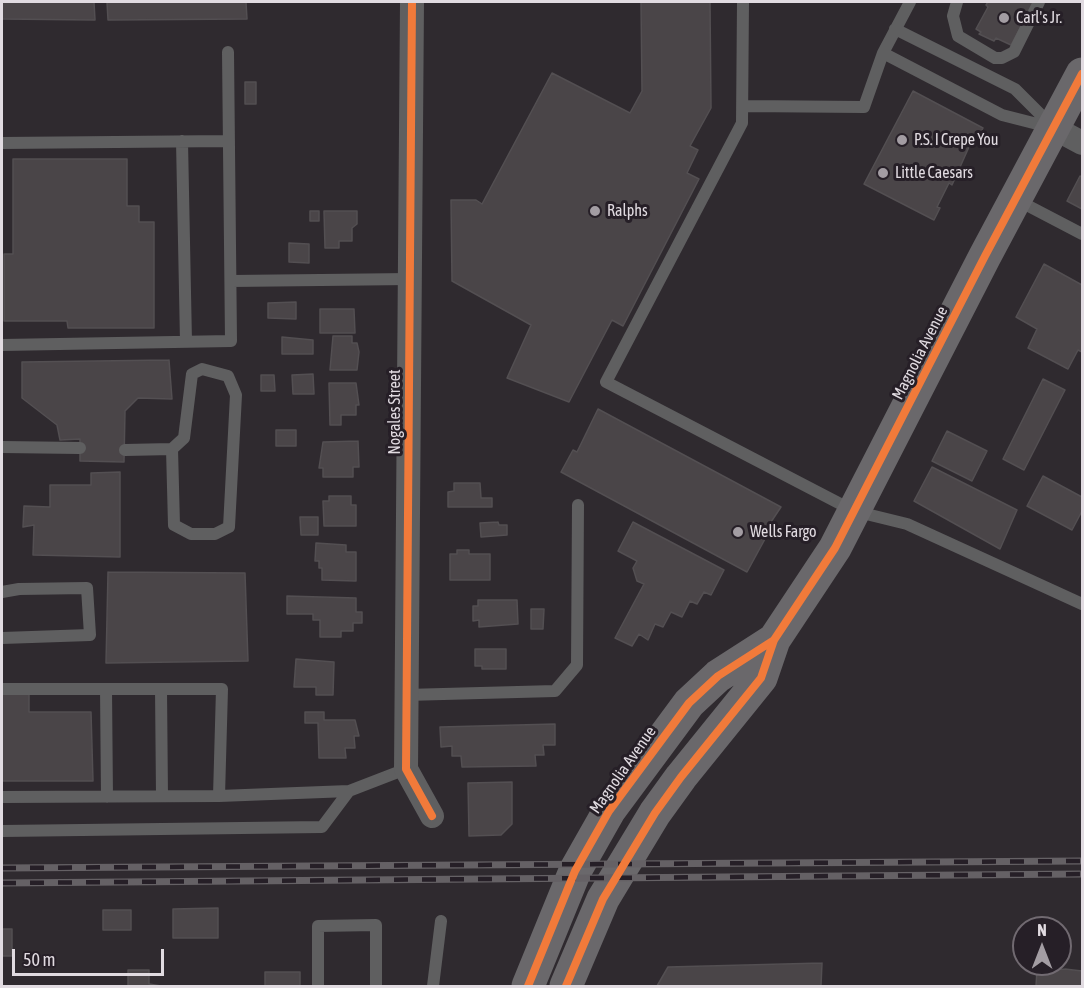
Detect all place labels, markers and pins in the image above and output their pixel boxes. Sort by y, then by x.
place label: Carl's Jr. [1016,8,1062,28]
marker: Carl's Jr. [997,11,1011,25]
place label: P.S. I Crepe You [914,130,999,150]
marker: P.S. I Crepe You [895,133,909,147]
place label: Little Caesars [895,163,973,183]
marker: Little Caesars [876,166,890,180]
place label: Ralphs [607,201,648,221]
marker: Ralphs [588,204,602,218]
place label: Wells Fargo [750,522,817,542]
marker: Wells Fargo [731,525,745,539]

